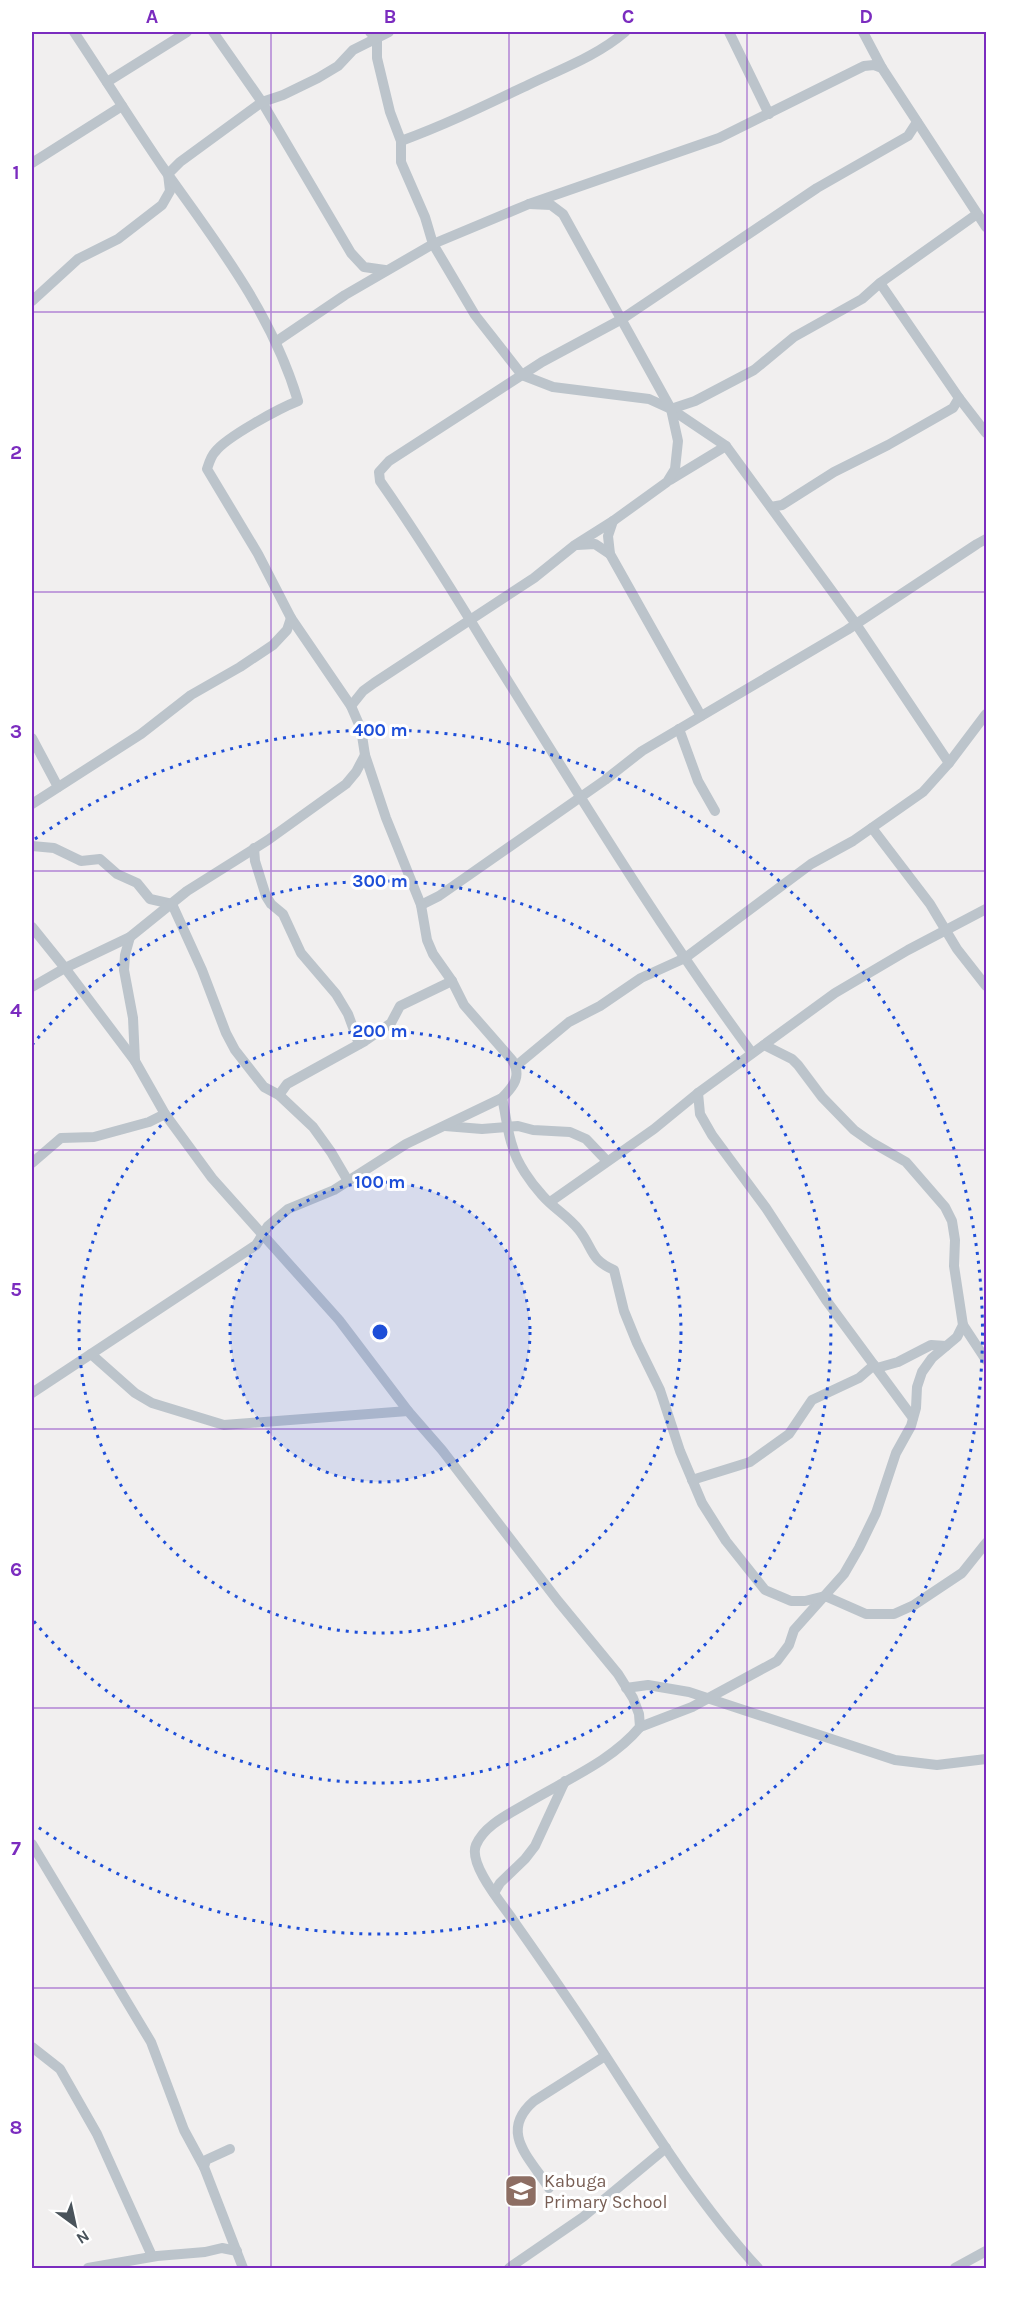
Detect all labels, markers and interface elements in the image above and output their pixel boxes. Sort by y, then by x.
text: A [146,5,159,28]
text: B [384,5,396,28]
text: C [622,5,634,28]
text: D [859,5,873,28]
text: 1 [12,161,20,184]
text: 2 [10,441,22,464]
text: 400 m [352,719,408,741]
text: 3 [10,720,22,743]
text: 300 m [352,870,408,892]
text: 4 [10,999,22,1022]
text: 200 m [352,1020,408,1042]
text: 100 m [355,1171,405,1193]
text: 5 [10,1278,22,1301]
centre of rings [370,1322,390,1342]
text: 6 [10,1558,22,1581]
text: 7 [11,1837,21,1860]
text: 8 [10,2116,22,2139]
place label: Kabuga Primary School [544,2170,668,2213]
school or university icon: Kabuga Primary School [503,2173,539,2209]
north arrow [45,2195,105,2255]
text: N [73,2226,93,2248]

